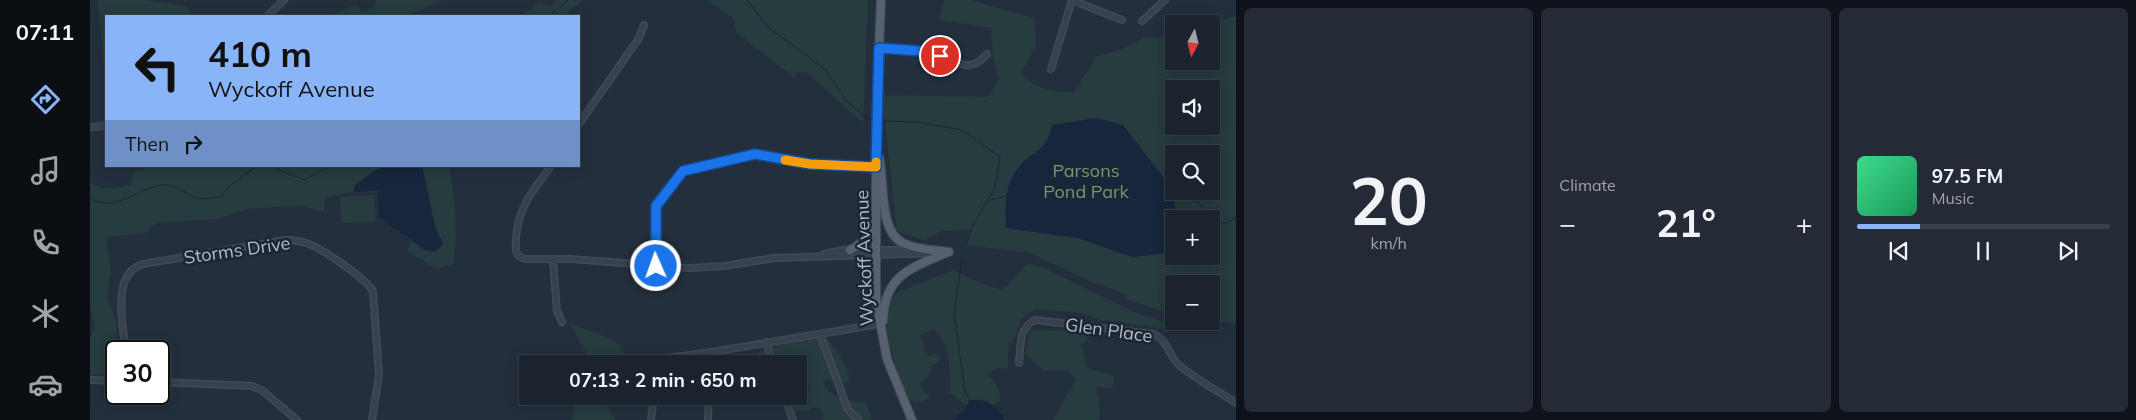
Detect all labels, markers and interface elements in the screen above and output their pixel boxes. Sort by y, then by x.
north arrow [1165,15,1220,70]
map controls [1165,15,1220,330]
text: 07:11 [16,18,74,46]
text: 410 m [208,32,312,76]
icon: left [125,35,190,100]
pin [919,35,961,77]
icon: arrive [926,42,954,70]
text: Wyckoff Avenue [208,75,375,103]
button: sound [1165,80,1220,135]
icon: directions [28,82,63,117]
icon: right [179,130,207,158]
text: Then [125,132,169,156]
button: search [1165,145,1220,200]
icon: music [28,153,63,188]
park label: Parsons Pond Park [1043,159,1129,203]
text: 20 [1350,160,1428,241]
text: 97.5 FM [1932,164,2003,188]
text: Climate [1559,175,1616,195]
text: Music [1932,188,1974,208]
street label: Wyckoff Avenue [850,189,878,327]
text: 21° [1656,199,1716,247]
text: − [1559,206,1576,241]
text: + [1796,206,1813,241]
button: + [1165,210,1220,265]
icon: phone [28,225,63,260]
street label: Storms Drive [182,231,292,269]
text: km/h [1371,233,1407,253]
icon: previous [1885,237,1913,265]
icon: pause [1969,237,1997,265]
icon: next [2054,237,2082,265]
position arrow [629,239,681,291]
button: − [1165,275,1220,330]
icon: climate [28,296,63,331]
street label: Glen Place [1064,313,1154,347]
speed limit sign: 30 [105,340,170,405]
icon: car [28,367,63,402]
text: 07:13 · 2 min · 650 m [569,368,757,392]

